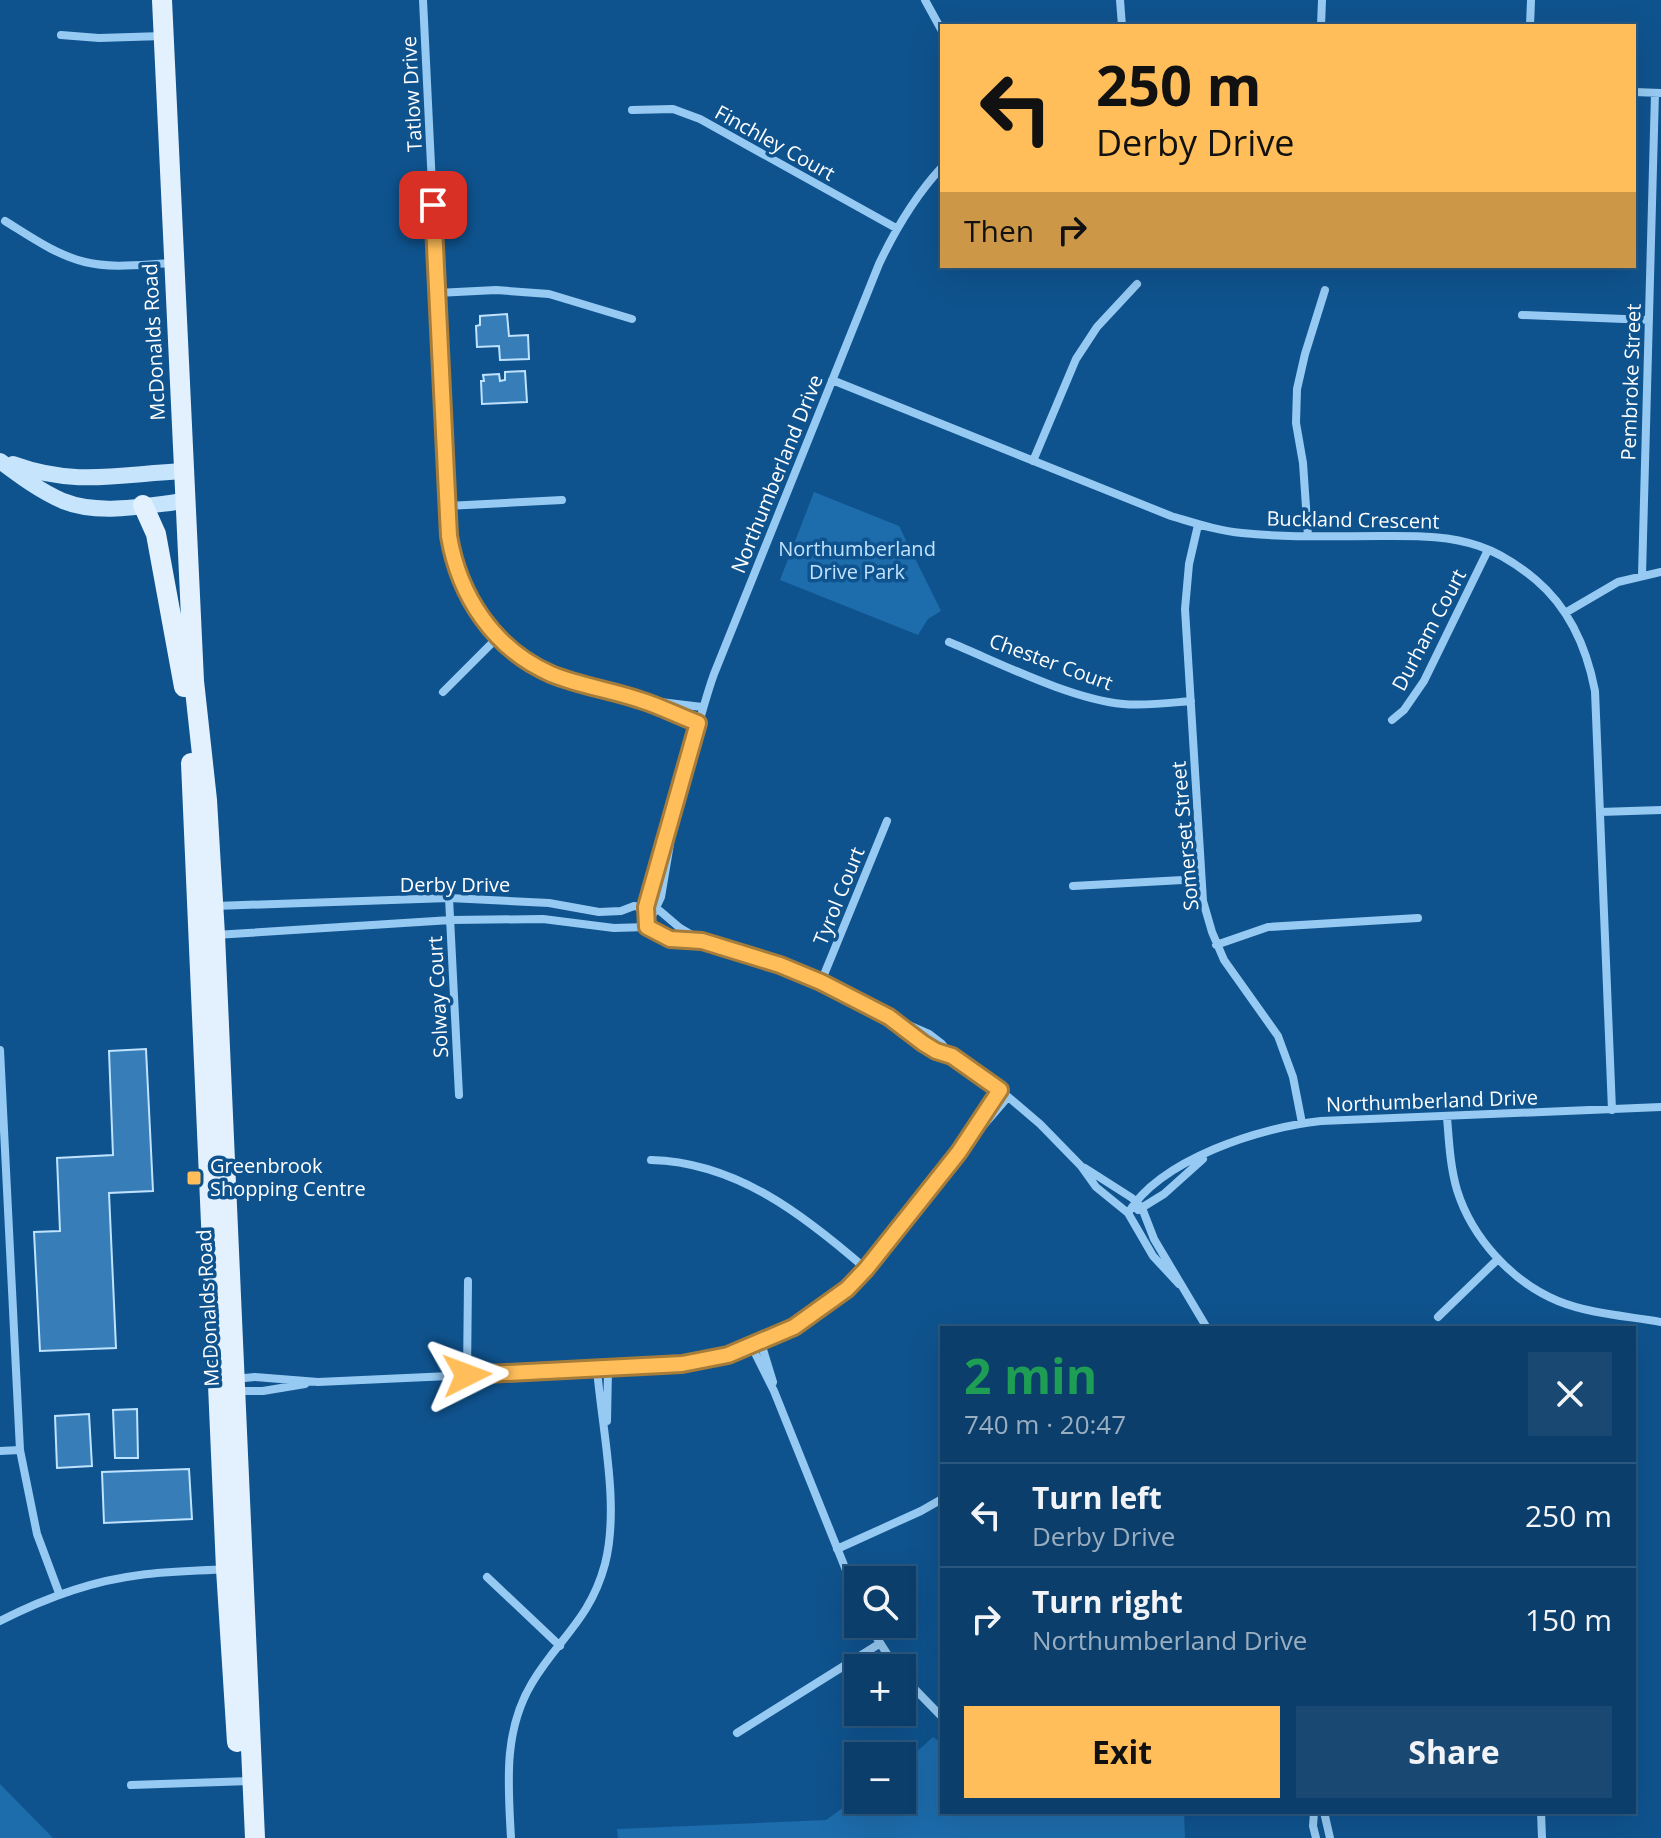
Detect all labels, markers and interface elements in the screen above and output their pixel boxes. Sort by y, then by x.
street label: Tatlow Drive [395,35,428,153]
text: 250 m [1096,46,1262,122]
icon: left [964,56,1068,160]
street label: Finchley Court [710,98,840,187]
text: Derby Drive [1096,118,1295,167]
pin [399,171,467,239]
icon: arrive [411,183,455,227]
icon: right [1050,208,1094,252]
text: Then [964,210,1034,251]
street label: McDonalds Road [136,263,171,421]
street label: Pembroke Street [1614,303,1647,461]
street label: Northumberland Drive [724,371,829,577]
street label: Buckland Crescent [1266,504,1440,535]
park label: Northumberland Drive Park [778,535,936,585]
street label: Durham Court [1385,564,1472,695]
street label: Chester Court [986,627,1117,696]
street label: Somerset Street [1165,760,1204,912]
street label: Tyrol Court [807,843,870,949]
street label: Derby Drive [400,871,510,898]
street label: Solway Court [421,935,454,1059]
street label: Northumberland Drive [1326,1083,1538,1118]
place label: Greenbrook Shopping Centre [210,1152,366,1202]
marker: Greenbrook Shopping Centre [185,1169,203,1187]
street label: McDonalds Road [190,1229,225,1387]
position arrow [425,1333,509,1417]
text: 2 min [964,1343,1097,1408]
button: close [1528,1352,1612,1436]
text: 740 m · 20:47 [964,1406,1126,1442]
text: Turn left [1032,1477,1162,1518]
icon: left [964,1493,1008,1537]
text: 250 m [1525,1495,1612,1536]
text: Derby Drive [1032,1518,1175,1554]
map controls [844,1566,916,1814]
button: search [844,1566,916,1638]
text: Turn right [1032,1581,1183,1622]
icon: right [964,1597,1008,1641]
text: 150 m [1525,1599,1612,1640]
text: Northumberland Drive [1032,1622,1307,1658]
button: + [844,1654,916,1726]
button: Exit [964,1706,1280,1798]
button: Share [1296,1706,1612,1798]
button: − [844,1742,916,1814]

